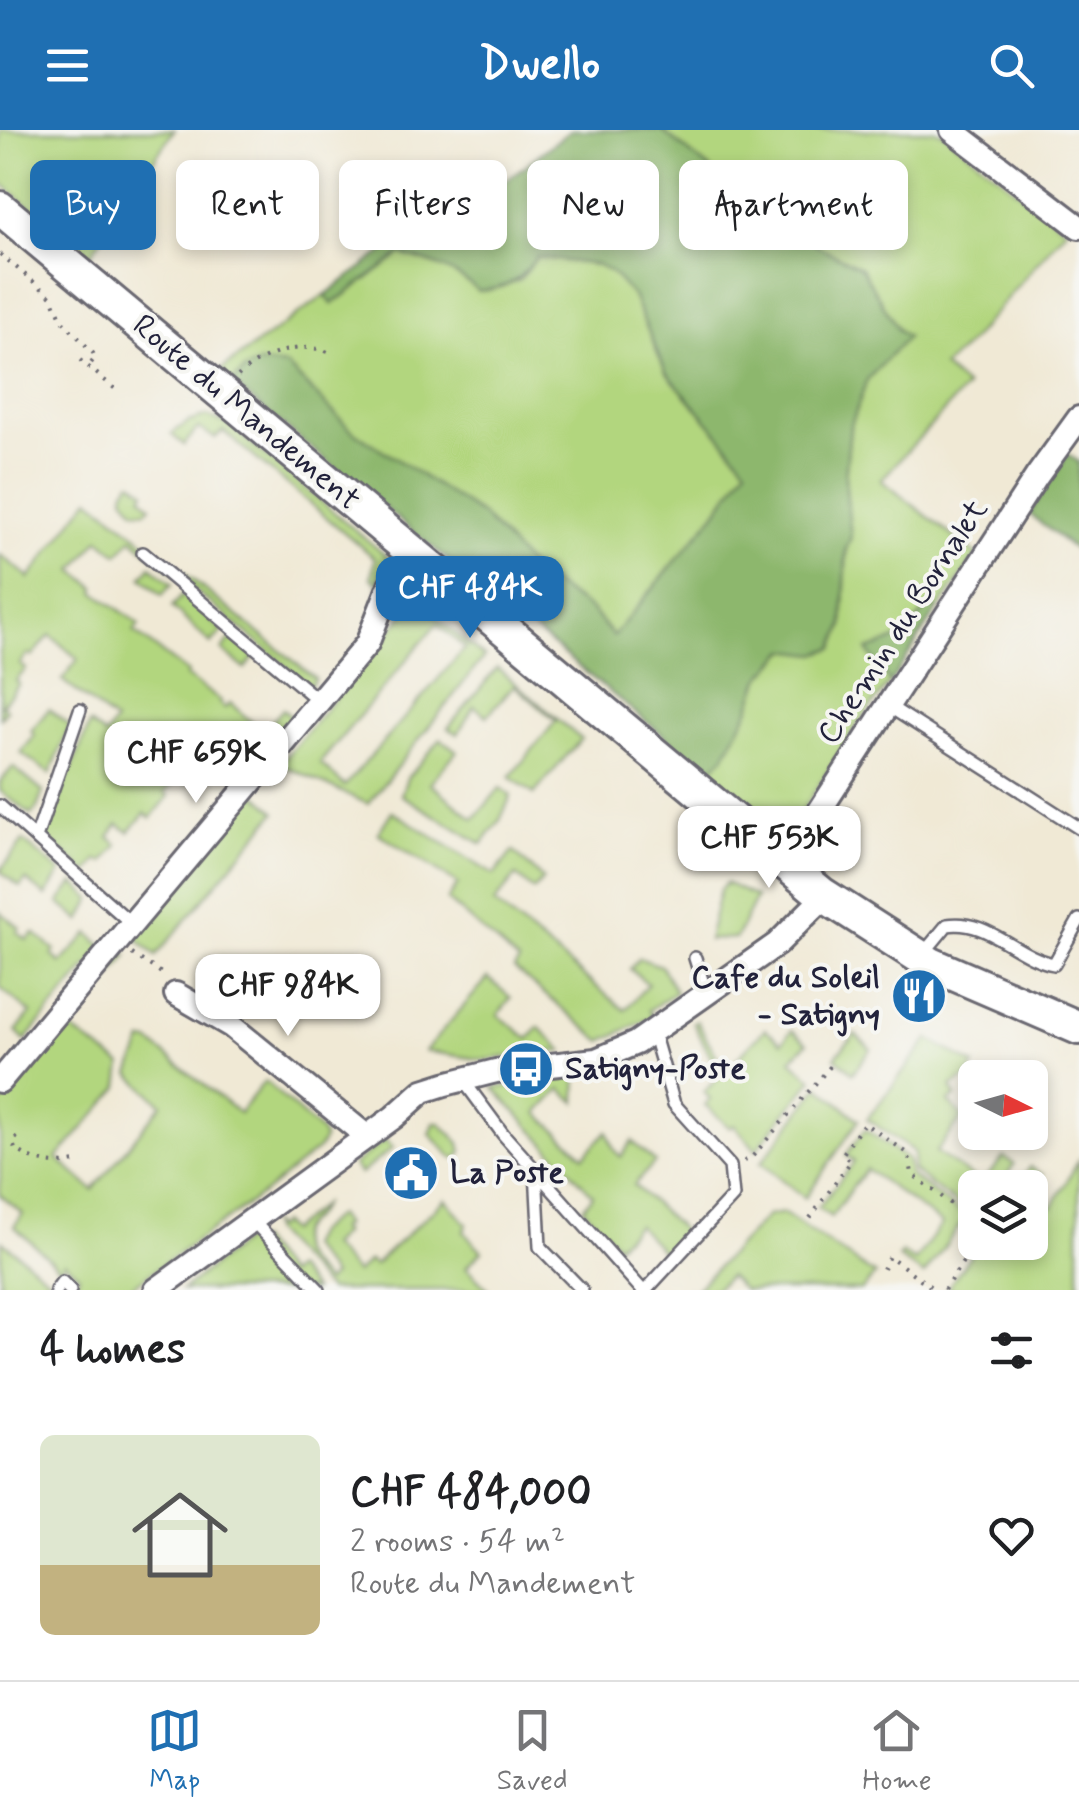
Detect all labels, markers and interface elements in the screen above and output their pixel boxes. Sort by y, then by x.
text: Dwello [479,36,600,95]
icon: menu [40,38,95,93]
icon: search [984,38,1039,93]
chip: Buy [30,160,156,250]
chip: Rent [176,160,319,250]
chip: Filters [339,160,507,250]
chip: New [527,160,659,250]
chip: Apartment [679,160,908,250]
street label: Route du Mandement [123,305,369,521]
street label: Chemin du Bornalet [808,491,998,753]
pin: CHF 484K [367,556,573,641]
text: CHF 484K [398,567,542,609]
pin: CHF 659K [93,721,299,806]
text: CHF 659K [126,732,266,774]
pin: CHF 553K [666,806,872,891]
text: CHF 553K [700,817,838,859]
pin: CHF 984K [185,954,391,1039]
place label: Cafe du Soleil - Satigny [691,957,880,1037]
text: CHF 984K [217,965,359,1007]
restaurant icon: Cafe du Soleil - Satigny [889,966,949,1026]
bus stop icon: Satigny-Poste [496,1039,556,1099]
place label: Satigny-Poste [565,1048,746,1091]
north arrow [958,1060,1048,1150]
map controls [958,1060,1048,1260]
public building icon: La Poste [381,1143,441,1203]
place label: La Poste [450,1152,564,1194]
button: layers [958,1170,1048,1260]
text: 4 homes [40,1323,186,1378]
icon: filters [984,1323,1039,1378]
text: CHF 484,000 [350,1466,592,1521]
icon: home [120,1475,240,1595]
icon: heart [984,1508,1039,1563]
text: 2 rooms · 54 m² [350,1521,565,1563]
text: Route du Mandement [350,1563,635,1605]
tab: Map [147,1703,202,1800]
tab: Saved [497,1703,568,1800]
tab: Home [862,1703,932,1800]

